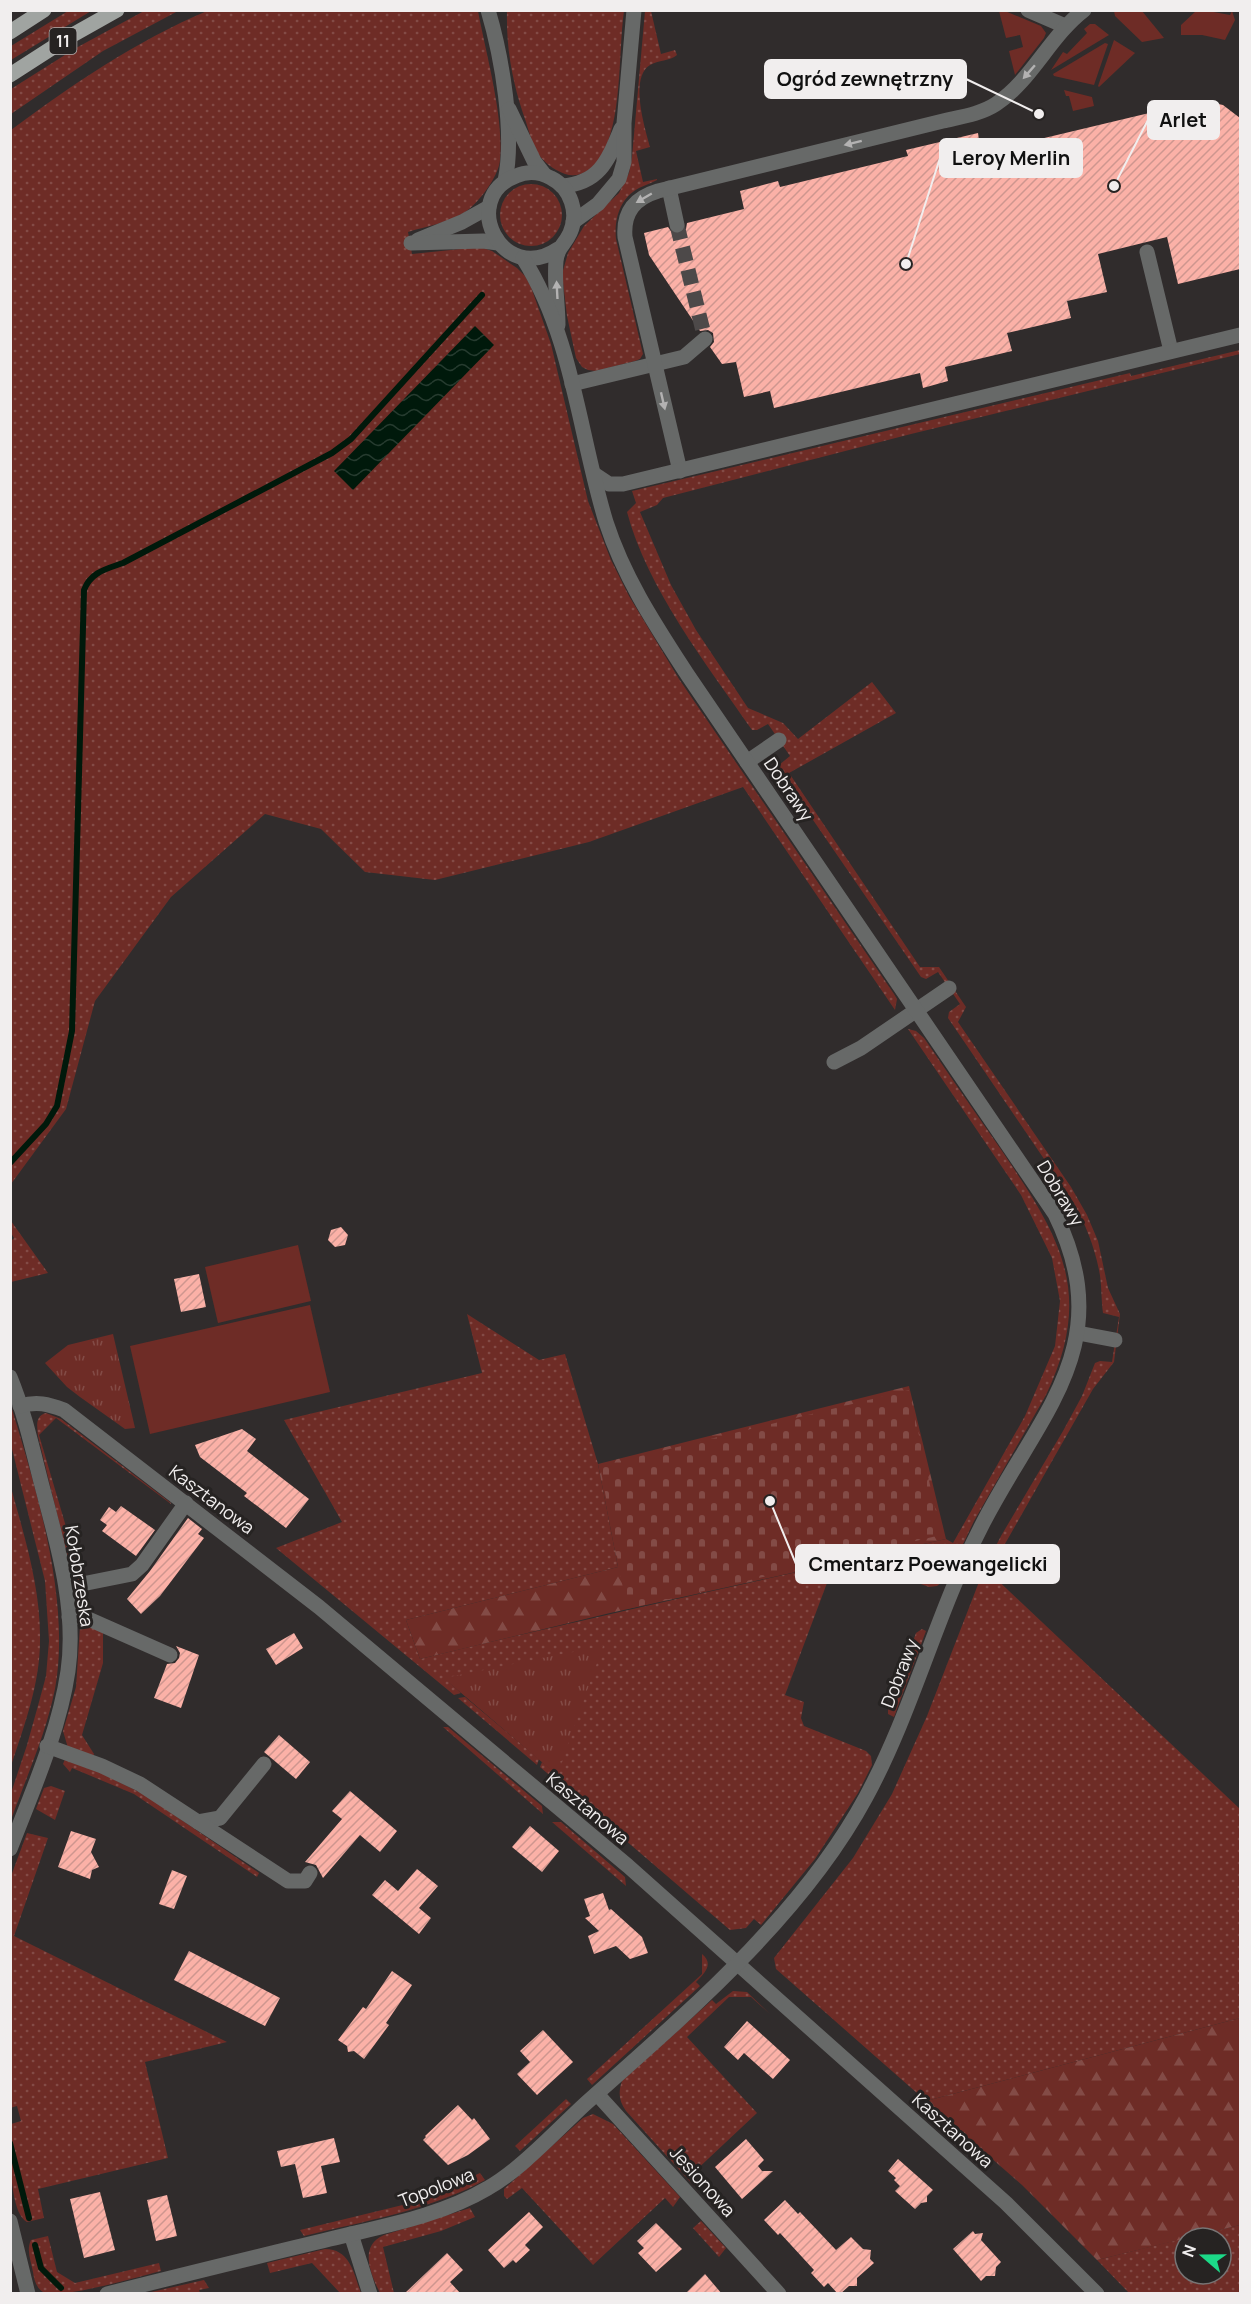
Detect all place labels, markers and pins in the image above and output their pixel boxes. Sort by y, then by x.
callout: Ogród zewnętrzny [765,60,966,98]
callout: Arlet [1148,101,1219,139]
callout: Leroy Merlin [940,139,1082,177]
callout: Cmentarz Poewangelicki [796,1545,1059,1583]

